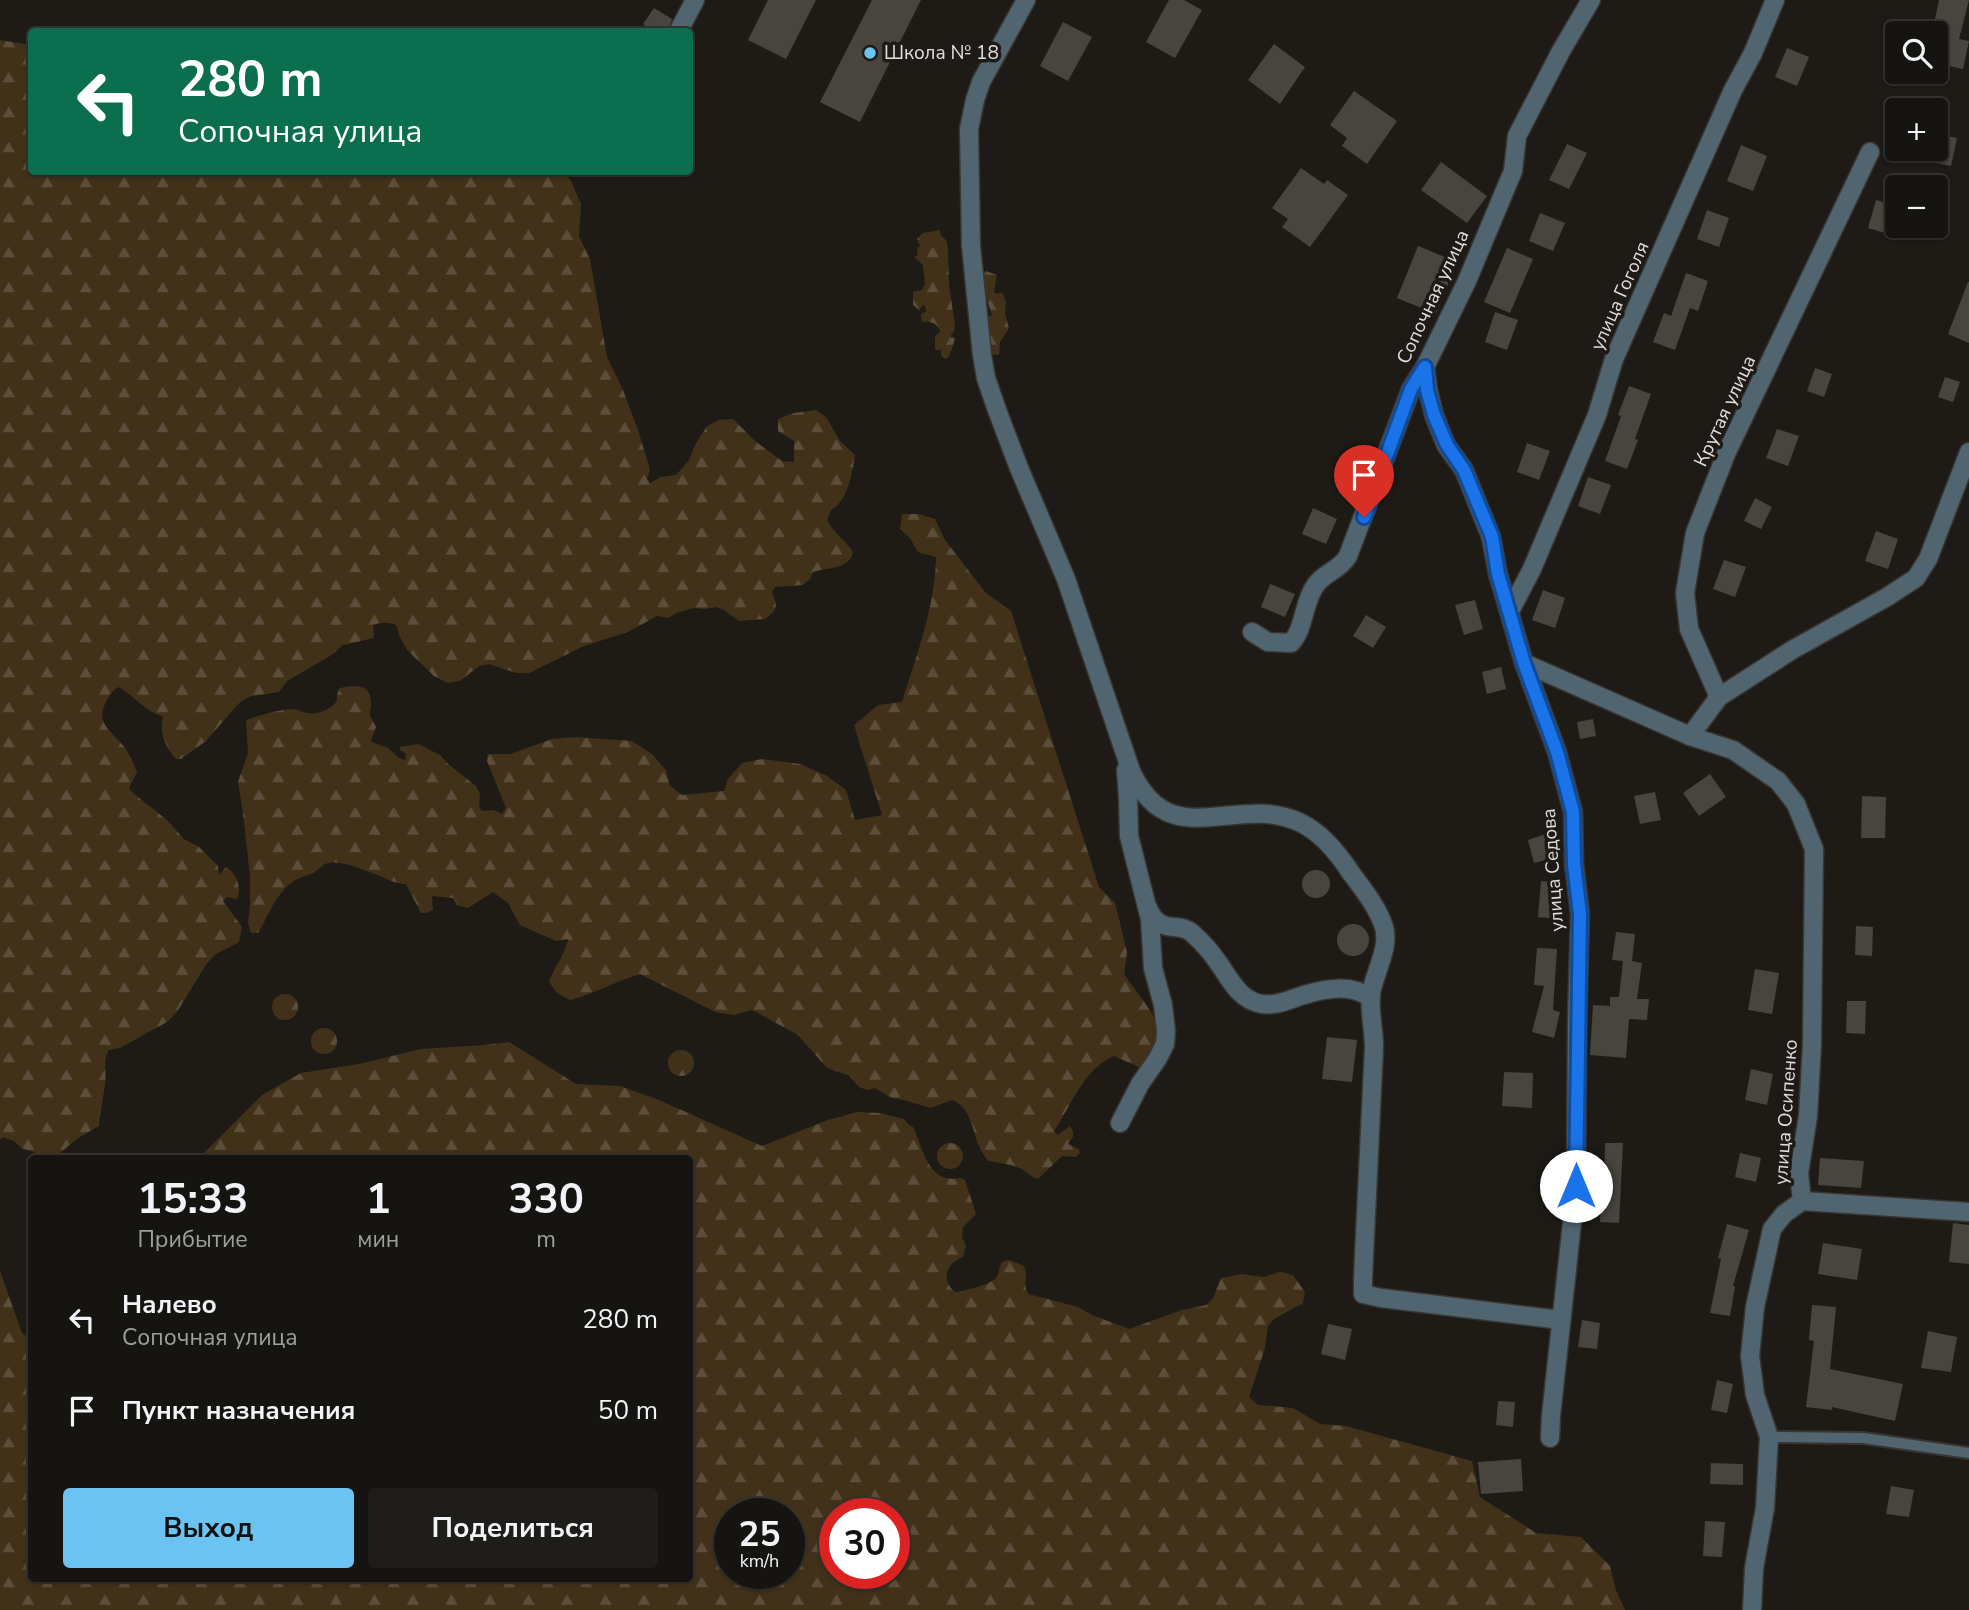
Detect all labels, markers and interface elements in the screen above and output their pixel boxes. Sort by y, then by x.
map controls [1885,21,1948,238]
button: search [1885,21,1948,84]
place label: Школа № 18 [884,40,999,66]
marker: Школа № 18 [862,45,878,61]
text: 280 m [178,46,322,113]
icon: left [63,56,154,147]
button: + [1885,98,1948,161]
text: Сопочная улица [178,110,423,153]
button: − [1885,175,1948,238]
street label: Сопочная улица [1391,226,1475,368]
street label: улица Гоголя [1584,237,1656,355]
street label: Крутая улица [1688,351,1762,471]
pin [1334,445,1394,517]
icon: arrive [1345,456,1383,494]
street label: улица Седова [1536,808,1570,932]
street label: улица Осипенко [1768,1038,1804,1186]
position arrow [1539,1149,1613,1223]
text: 15:33 [137,1171,248,1228]
text: 1 [366,1171,391,1228]
text: 330 [508,1171,584,1228]
text: Прибытие [137,1224,248,1255]
text: мин [357,1224,399,1255]
text: m [536,1224,556,1255]
text: Налево [122,1287,217,1322]
icon: left [63,1301,101,1339]
text: 280 m [582,1302,658,1337]
text: Сопочная улица [122,1322,298,1353]
icon: arrive [63,1392,101,1430]
text: Пункт назначения [122,1393,355,1428]
text: 50 m [598,1393,658,1428]
button: Выход [63,1488,354,1568]
button: Поделиться [368,1488,658,1568]
speed limit sign: 30 [819,1498,910,1589]
text: 25 [738,1511,781,1558]
text: km/h [740,1549,779,1573]

